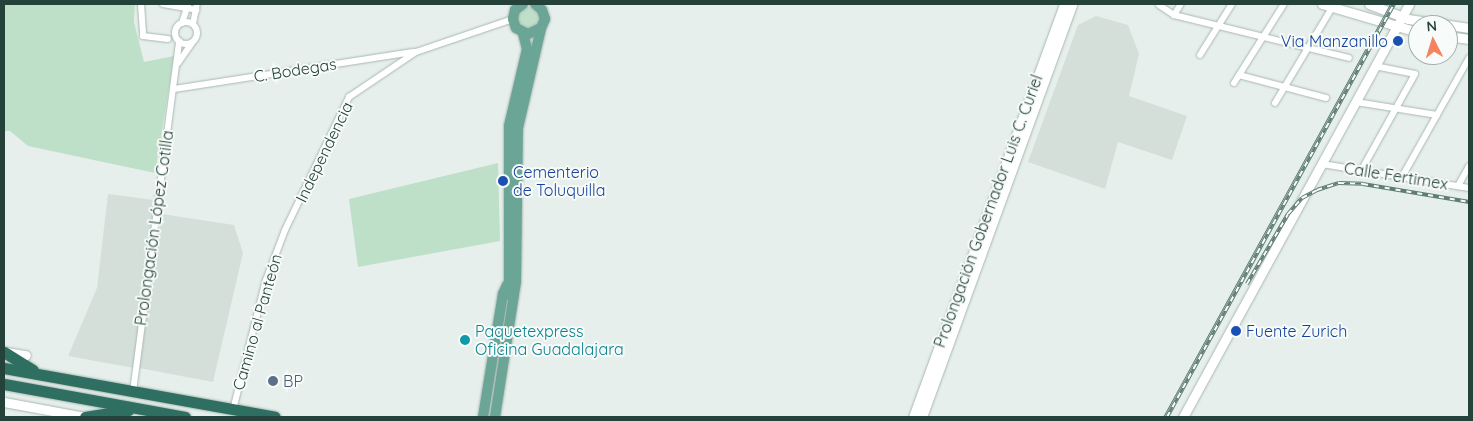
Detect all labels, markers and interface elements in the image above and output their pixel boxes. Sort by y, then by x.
north arrow [1408,15,1458,65]
text: N [1426,17,1438,35]
place label: Via Manzanillo [1281,31,1388,51]
marker: Via Manzanillo [1392,35,1404,47]
street label: C. Bodegas [252,54,338,86]
street label: Prolongación Gobernador Luis C. Curiel [930,72,1046,350]
street label: Independencia [291,99,357,205]
street label: Prolongación López Cotilla [131,129,177,327]
street label: Calle Fertimex [1343,158,1449,194]
place label: Cementerio de Toluquilla [513,162,605,200]
marker: Cementerio de Toluquilla [497,175,509,187]
street label: Camino al Panteón [228,252,286,392]
place label: Paquetexpress Oficina Guadalajara [475,321,624,359]
place label: Fuente Zurich [1246,321,1347,341]
marker: Fuente Zurich [1230,325,1242,337]
marker: Paquetexpress Oficina Guadalajara [459,334,471,346]
place label: BP [283,371,303,391]
marker: BP [267,375,279,387]

